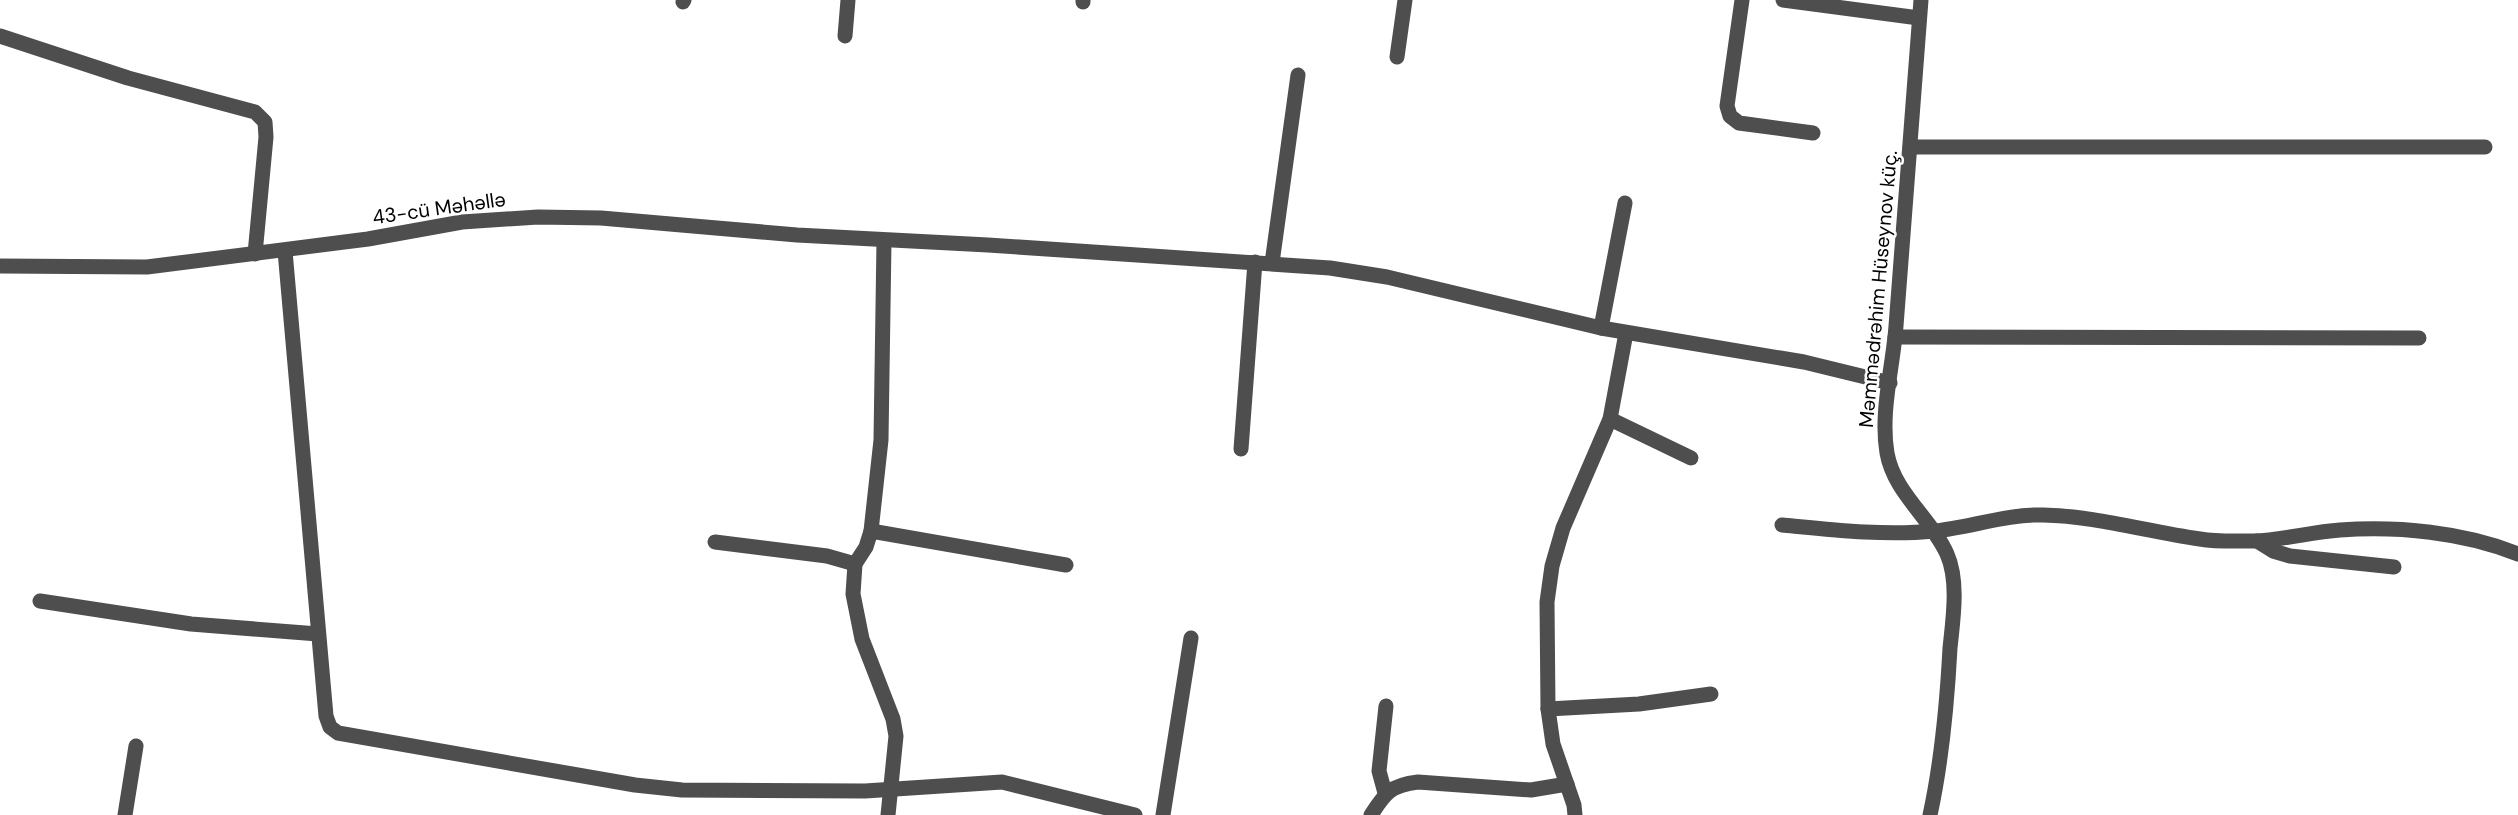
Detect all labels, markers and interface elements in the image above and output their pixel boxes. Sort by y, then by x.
street label: Məmmədrəhim Hüseynov küç. [1853,149,1903,429]
street label: 43-cü Məhəllə [371,186,507,230]

